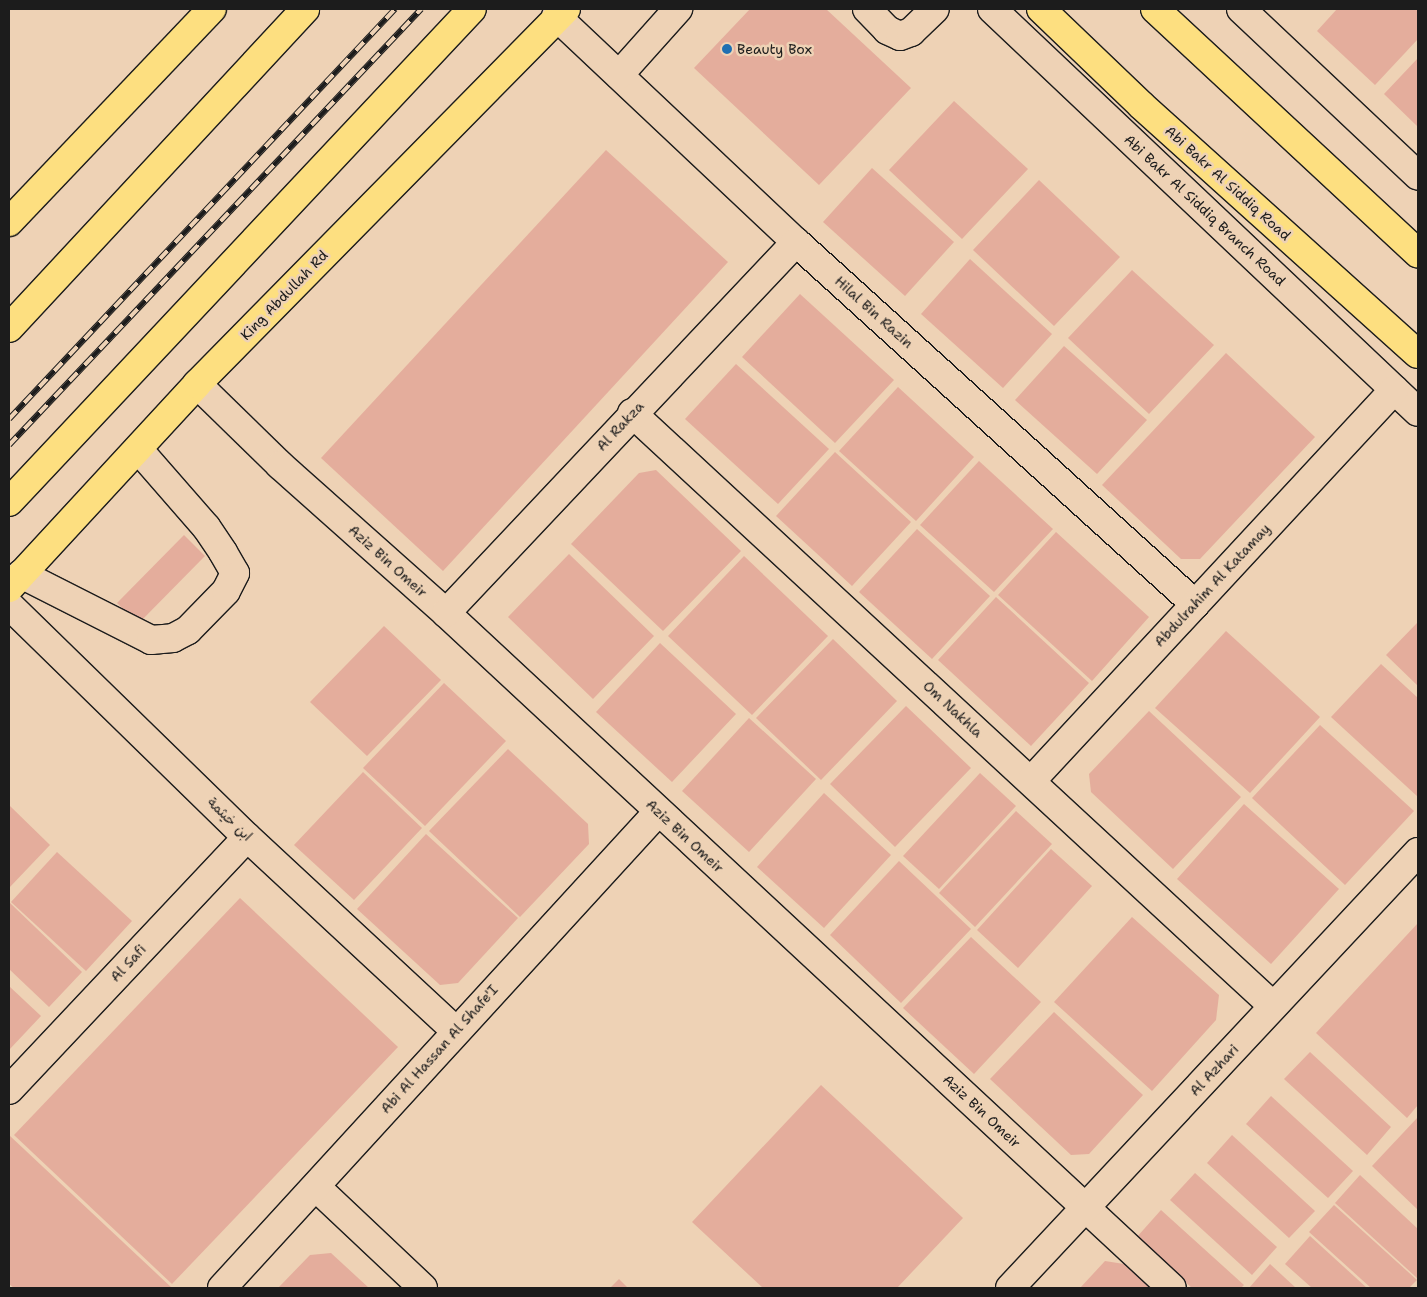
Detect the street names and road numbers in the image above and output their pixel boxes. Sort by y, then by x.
street label: Abi Bakr Al Siddiq Road [1162,122,1294,244]
street label: Abi Bakr Al Siddiq Branch Road [1121,131,1289,289]
street label: King Abdullah Rd [237,247,331,343]
street label: Hilal Bin Razin [831,272,917,352]
street label: Al Rakza [593,398,647,454]
street label: Abdulrahim Al Katamay [1151,520,1273,650]
street label: Aziz Bin Omeir [345,521,431,601]
street label: Om Nakhla [920,677,986,741]
street label: ابن خيثمة [204,794,256,844]
street label: Aziz Bin Omeir [643,796,727,876]
street label: Al Safi [107,941,149,985]
street label: Abi Al Hassan Al Shafe'I [377,981,501,1117]
street label: Al Azhari [1186,1041,1242,1099]
street label: Aziz Bin Omeir [940,1071,1024,1151]

